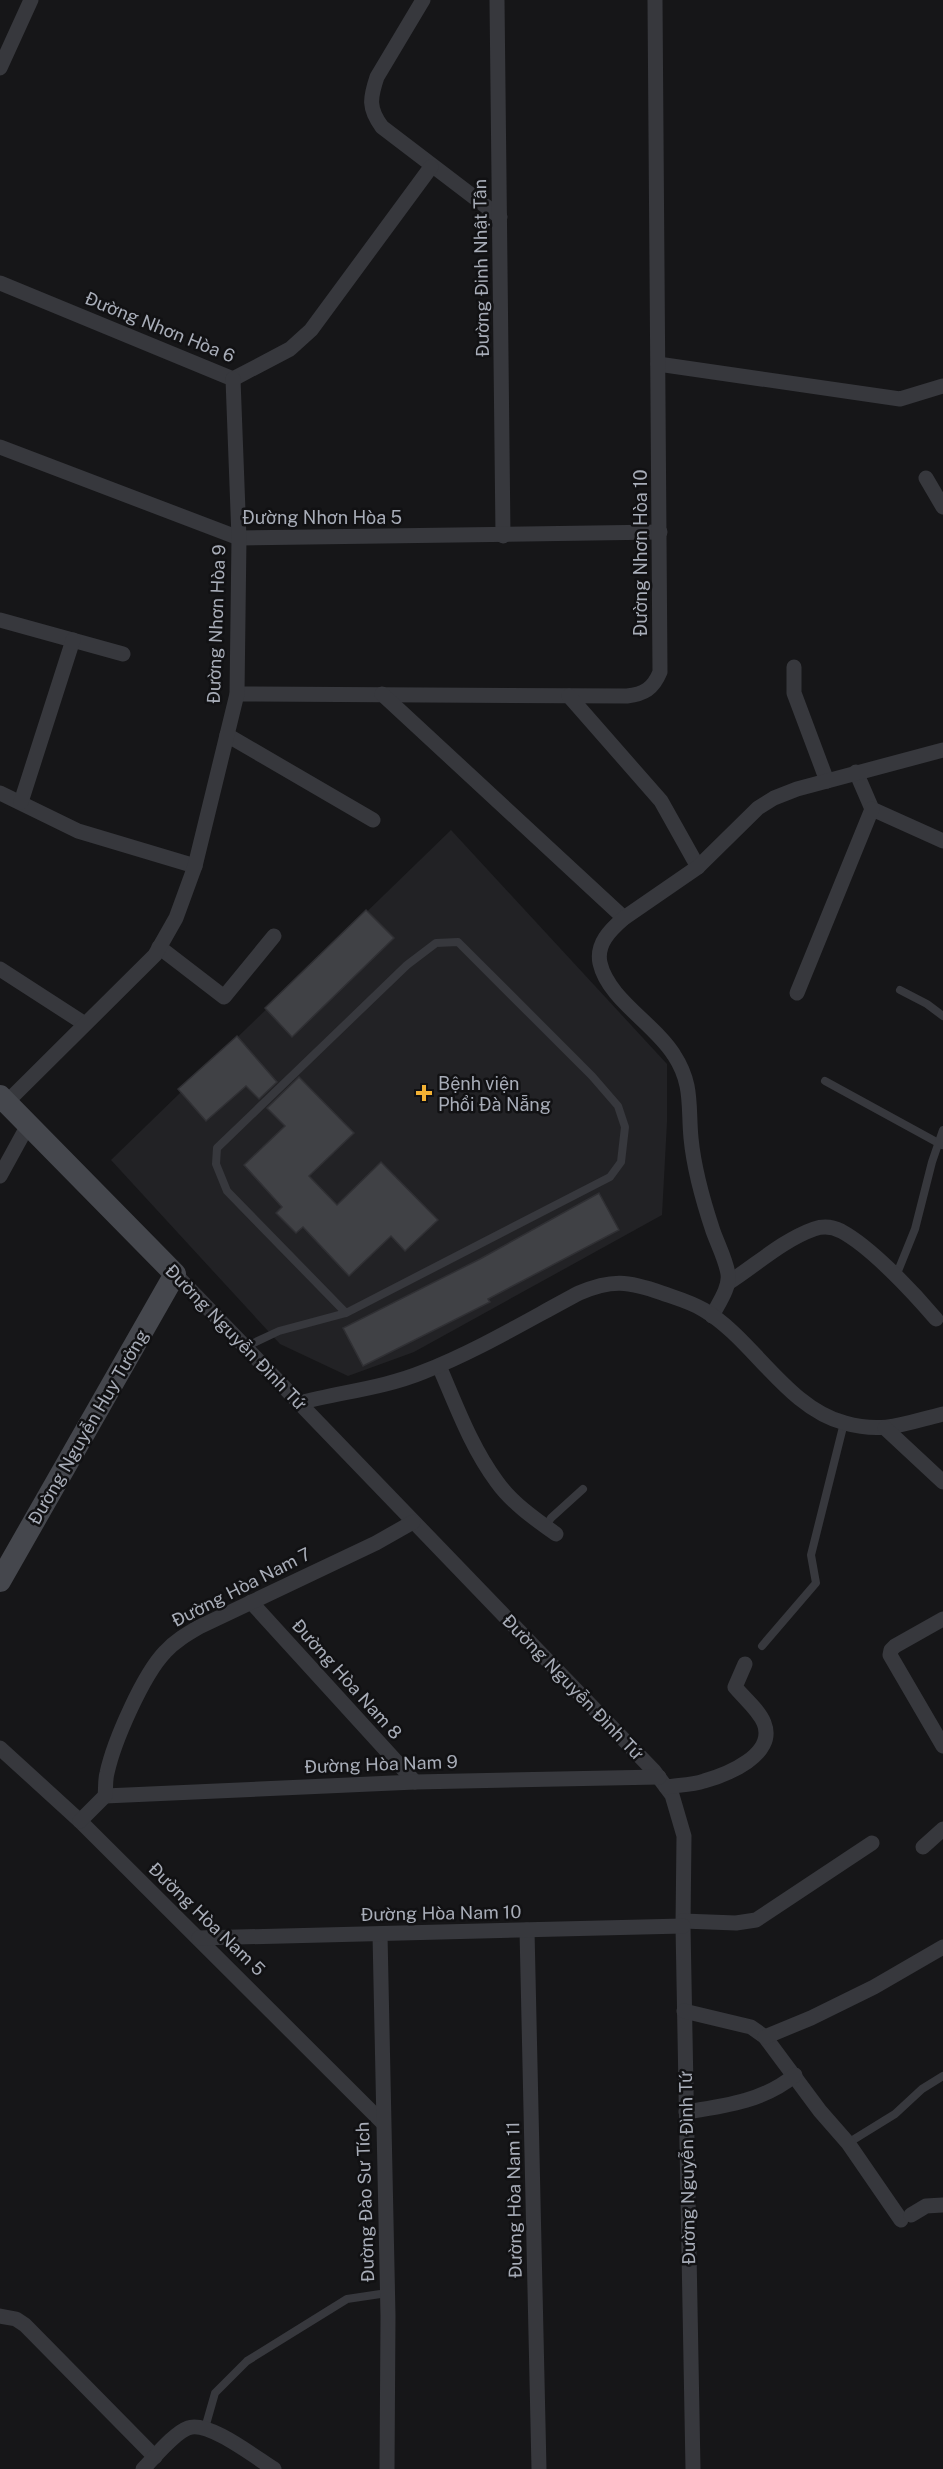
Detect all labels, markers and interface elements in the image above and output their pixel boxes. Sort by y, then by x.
street label: Đường Đinh Nhật Tân [469,179,493,357]
street label: Đường Nhơn Hòa 6 [82,287,238,367]
street label: Đường Nhơn Hòa 10 [630,470,651,636]
street label: Đường Nhơn Hòa 5 [242,507,402,528]
street label: Đường Nhơn Hòa 9 [203,544,229,704]
place label: Bệnh viện Phổi Đà Nẵng [438,1073,551,1115]
marker: Bệnh viện Phổi Đà Nẵng [415,1084,433,1102]
street label: Đường Nguyễn Đình Tứ [161,1260,311,1414]
street label: Đường Nguyễn Huy Tưởng [23,1326,153,1528]
street label: Đường Hòa Nam 7 [168,1543,314,1631]
street label: Đường Nguyễn Đình Tứ [498,1610,648,1764]
street label: Đường Hòa Nam 8 [288,1615,406,1743]
street label: Đường Hòa Nam 9 [304,1751,458,1777]
street label: Đường Hòa Nam 5 [144,1858,270,1980]
street label: Đường Hòa Nam 10 [360,1901,522,1925]
street label: Đường Nguyễn Đình Tứ [675,2071,699,2265]
street label: Đường Đào Sư Tích [352,2121,378,2283]
street label: Đường Hòa Nam 11 [502,2121,526,2279]

